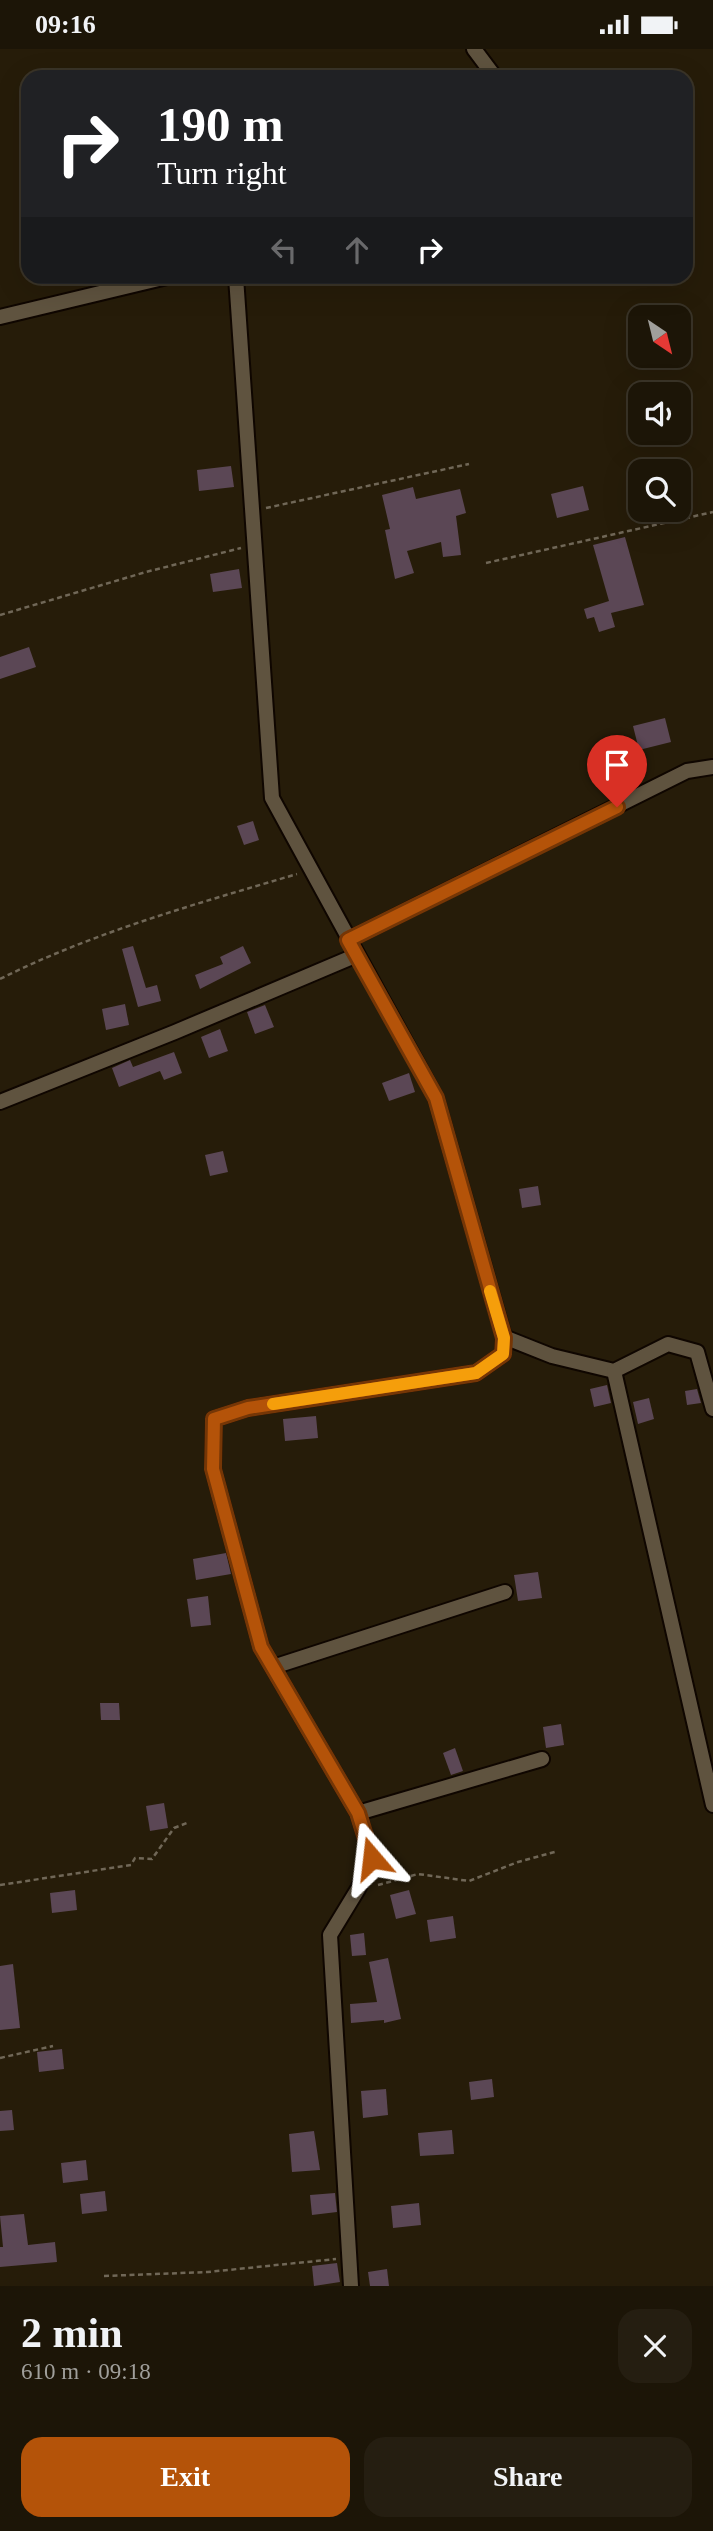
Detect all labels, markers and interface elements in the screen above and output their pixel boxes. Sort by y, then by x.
text: 09:16 [35,10,96,39]
text: 190 m [157,97,284,152]
icon: right [42,98,133,189]
text: Turn right [157,155,287,191]
icon: left [265,231,303,269]
icon: ahead [338,231,376,269]
icon: right [411,231,449,269]
north arrow [628,305,691,367]
map controls [628,305,691,522]
button: sound [628,382,691,445]
button: search [628,459,691,522]
pin [587,735,647,807]
icon: arrive [598,746,636,784]
position arrow [335,1821,409,1895]
button: close [618,2309,692,2383]
text: 2 min [21,2310,123,2356]
text: 610 m · 09:18 [21,2359,151,2384]
button: Exit [21,2437,350,2517]
button: Share [364,2437,692,2517]

